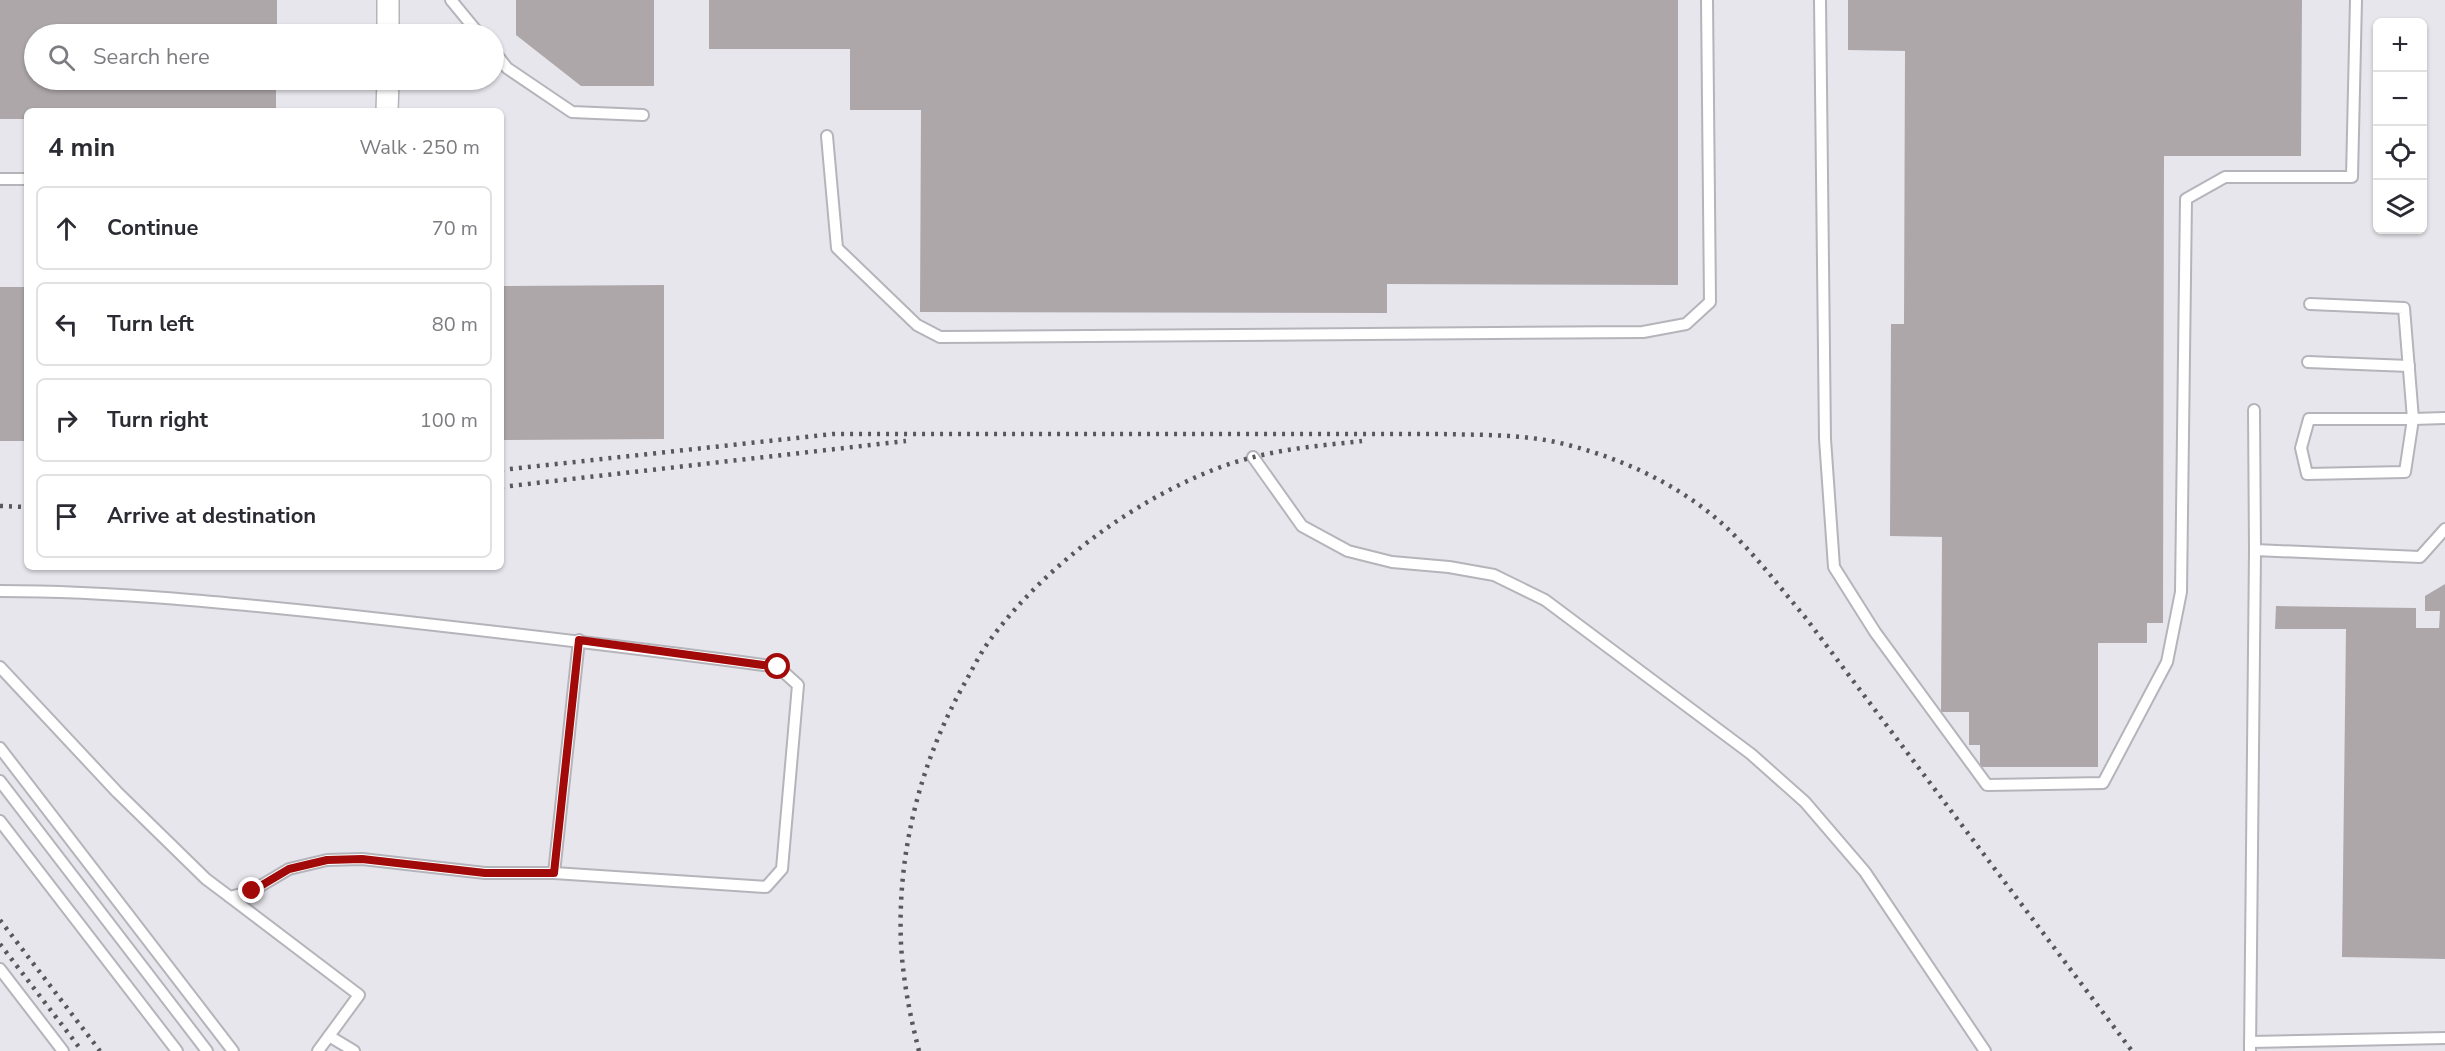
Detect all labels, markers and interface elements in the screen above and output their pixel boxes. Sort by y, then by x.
map controls [2373,18,2427,234]
button: + [2373,18,2427,72]
search box [24,24,504,90]
icon: search [45,41,78,74]
text: Search here [93,42,210,72]
button: − [2373,72,2427,126]
button: locate [2373,126,2427,180]
text: 4 min [48,130,115,165]
text: Walk · 250 m [360,134,480,161]
button: layers [2373,180,2427,234]
icon: ahead [50,212,83,245]
text: Continue [107,213,198,243]
text: 70 m [432,215,478,242]
icon: left [50,308,83,341]
text: Turn left [107,309,194,339]
text: 80 m [432,311,478,338]
icon: right [50,404,83,437]
text: Turn right [107,405,208,435]
text: 100 m [420,407,478,434]
icon: arrive [50,500,83,533]
text: Arrive at destination [107,501,316,531]
route start [764,653,790,679]
route end [238,877,264,903]

